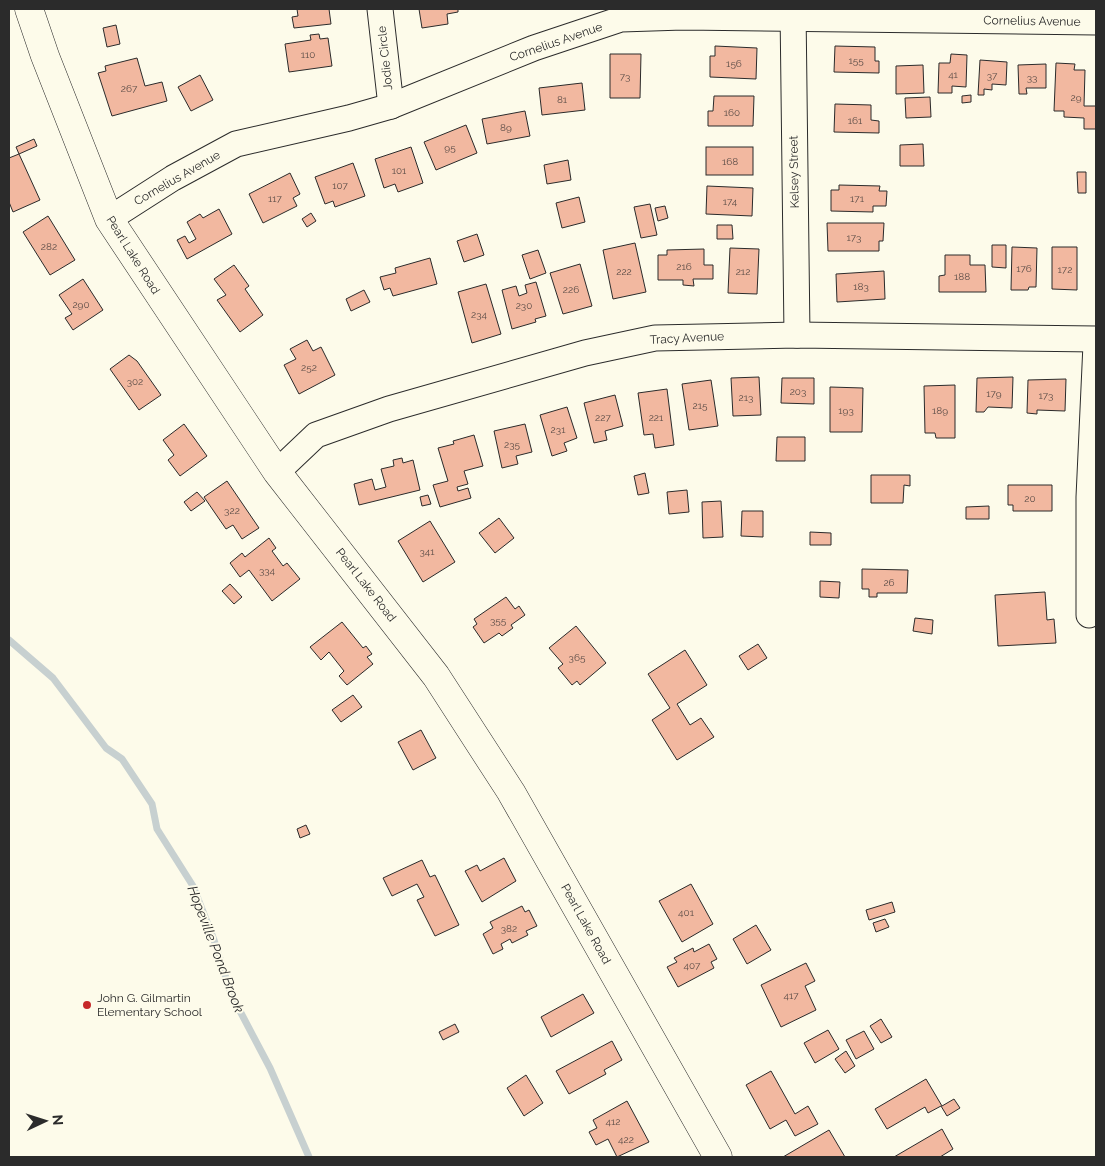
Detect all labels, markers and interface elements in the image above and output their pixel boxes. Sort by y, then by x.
street label: Cornelius Avenue [983,13,1081,29]
street label: Cornelius Avenue [508,20,604,64]
street label: Jodie Circle [375,25,395,91]
house number: 110 [301,49,315,60]
house number: 155 [848,55,864,66]
house number: 156 [726,58,742,69]
house number: 41 [948,69,959,80]
house number: 37 [987,70,998,81]
house number: 73 [620,71,630,82]
house number: 33 [1027,72,1037,83]
house number: 267 [121,83,138,94]
house number: 29 [1070,92,1082,103]
house number: 81 [557,94,568,105]
house number: 160 [724,107,740,118]
house number: 161 [848,115,863,126]
house number: 89 [500,122,512,133]
street label: Kelsey Street [786,135,802,209]
house number: 95 [444,142,456,153]
street label: Cornelius Avenue [131,148,223,208]
house number: 168 [722,156,738,167]
house number: 101 [392,165,407,176]
house number: 107 [332,180,348,191]
house number: 117 [268,193,283,204]
house number: 171 [850,193,865,204]
house number: 174 [723,196,738,207]
street label: Pearl Lake Road [103,213,163,297]
house number: 173 [847,232,861,243]
house number: 282 [41,241,57,252]
house number: 216 [676,261,692,272]
house number: 176 [1016,263,1032,274]
house number: 172 [1058,264,1072,275]
house number: 222 [616,266,632,277]
house number: 212 [736,266,750,277]
house number: 188 [954,271,970,282]
house number: 183 [853,281,869,292]
house number: 226 [563,284,579,295]
house number: 290 [72,299,90,310]
house number: 230 [516,300,532,311]
house number: 234 [471,309,488,320]
street label: Tracy Avenue [649,329,725,347]
house number: 252 [301,362,317,373]
house number: 302 [127,376,143,387]
house number: 203 [790,386,806,397]
house number: 179 [986,388,1002,399]
house number: 173 [1039,390,1053,401]
house number: 213 [739,392,753,403]
house number: 215 [693,400,708,411]
house number: 193 [838,405,854,416]
house number: 189 [932,405,948,416]
house number: 227 [595,412,612,423]
house number: 221 [649,412,664,423]
house number: 231 [551,424,566,435]
house number: 235 [504,439,521,450]
house number: 20 [1024,493,1036,504]
house number: 322 [224,505,240,516]
street label: Pearl Lake Road [333,545,399,625]
house number: 341 [419,546,435,557]
house number: 334 [259,565,276,576]
house number: 26 [883,577,895,588]
house number: 355 [490,615,507,626]
house number: 365 [569,652,586,663]
street label: Pearl Lake Road [558,881,614,967]
water label: Hopeville Pond Brook [184,883,248,1015]
house number: 401 [678,907,695,918]
house number: 382 [501,923,517,934]
house number: 407 [684,960,701,971]
house number: 417 [783,990,799,1001]
place label: John G. Gilmartin Elementary School [97,991,203,1019]
marker: John G. Gilmartin Elementary School [81,999,93,1011]
north arrow [20,1096,70,1146]
text: N [50,1114,66,1126]
house number: 412 [606,1116,620,1127]
house number: 422 [618,1134,634,1145]

